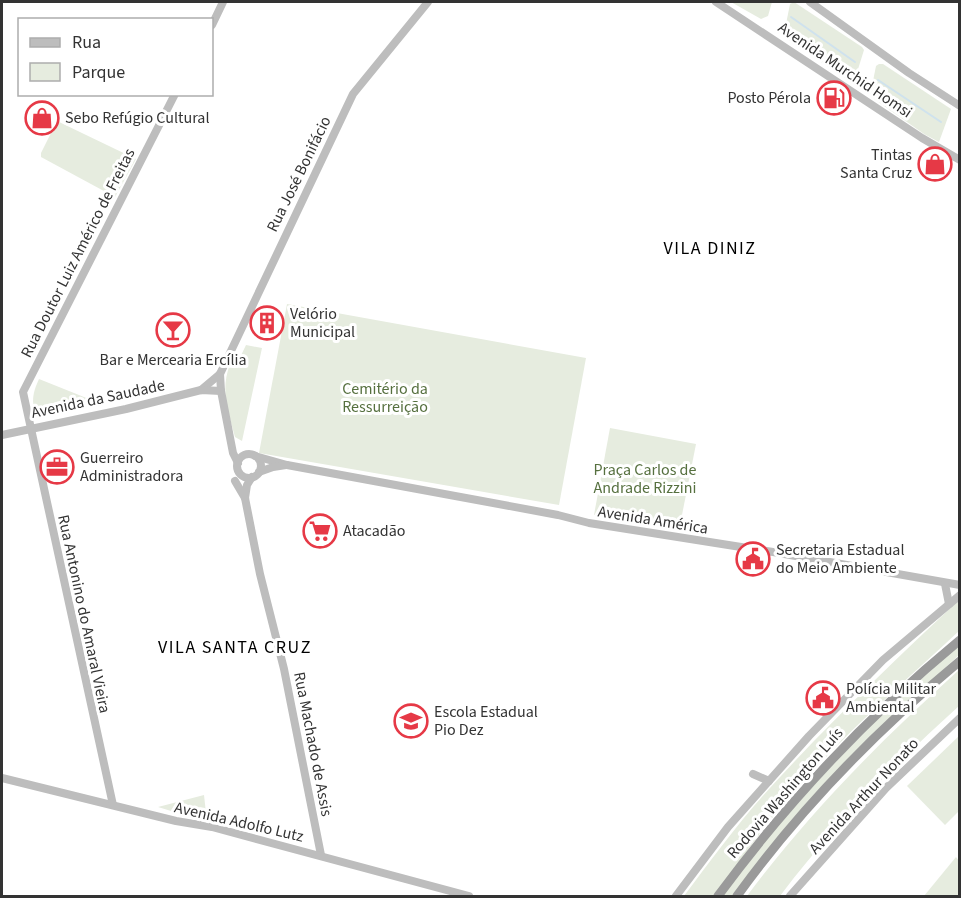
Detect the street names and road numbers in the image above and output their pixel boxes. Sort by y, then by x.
street label: Avenida Murchid Homsi [774,17,916,123]
street label: Rua José Bonifácio [261,112,337,236]
street label: Rua Doutor Luiz Américo de Freitas [16,144,141,361]
street label: Avenida da Saudade [29,374,167,424]
street label: Avenida América [596,500,710,540]
street label: Rua Antonino do Amaral Vieira [52,513,116,715]
street label: Rua Machado de Assis [288,670,338,818]
street label: Rodovia Washington Luís [722,723,848,863]
street label: Avenida Arthur Nonato [804,733,924,859]
street label: Avenida Adolfo Lutz [172,796,306,848]

